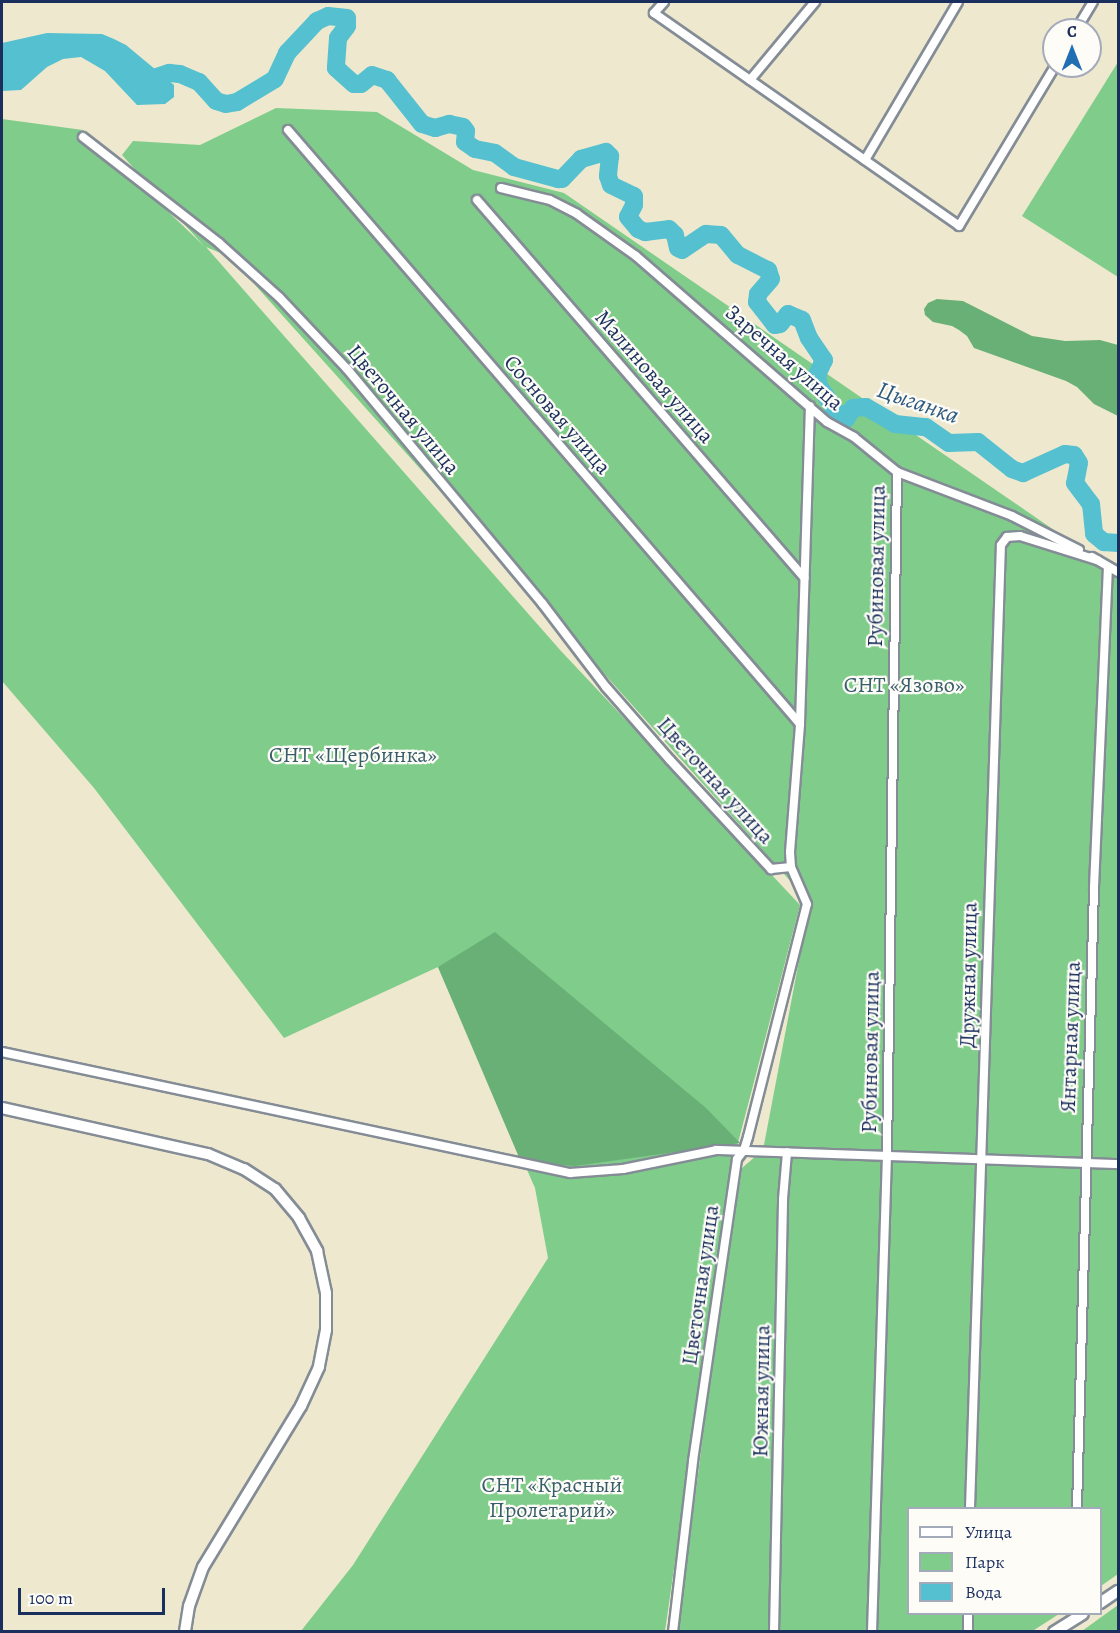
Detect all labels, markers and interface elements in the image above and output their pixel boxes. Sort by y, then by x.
north arrow [1042,18,1102,78]
text: С [1067,21,1077,43]
street label: Заречная улица [719,299,849,417]
street label: Малиновая улица [589,305,719,449]
street label: Цветочная улица [341,340,465,480]
street label: Сосновая улица [498,350,616,480]
water label: Цыганка [873,376,963,430]
street label: Рубиновая улица [862,485,892,647]
park label: СНТ «Язово» [844,673,964,699]
street label: Цветочная улица [651,712,779,850]
park label: СНТ «Щербинка» [269,743,437,769]
street label: Дружная улица [955,902,983,1048]
street label: Янтарная улица [1055,961,1087,1113]
street label: Рубиновая улица [856,971,886,1133]
street label: Цветочная улица [677,1203,725,1367]
street label: Южная улица [748,1324,776,1458]
park label: СНТ «Красный Пролетарий» [482,1472,622,1524]
legend [907,1507,1102,1615]
text: Улица [965,1520,1012,1544]
text: Парк [965,1550,1005,1574]
scale bar [21,1576,168,1614]
text: Вода [965,1580,1002,1604]
text: 100 m [29,1586,73,1610]

